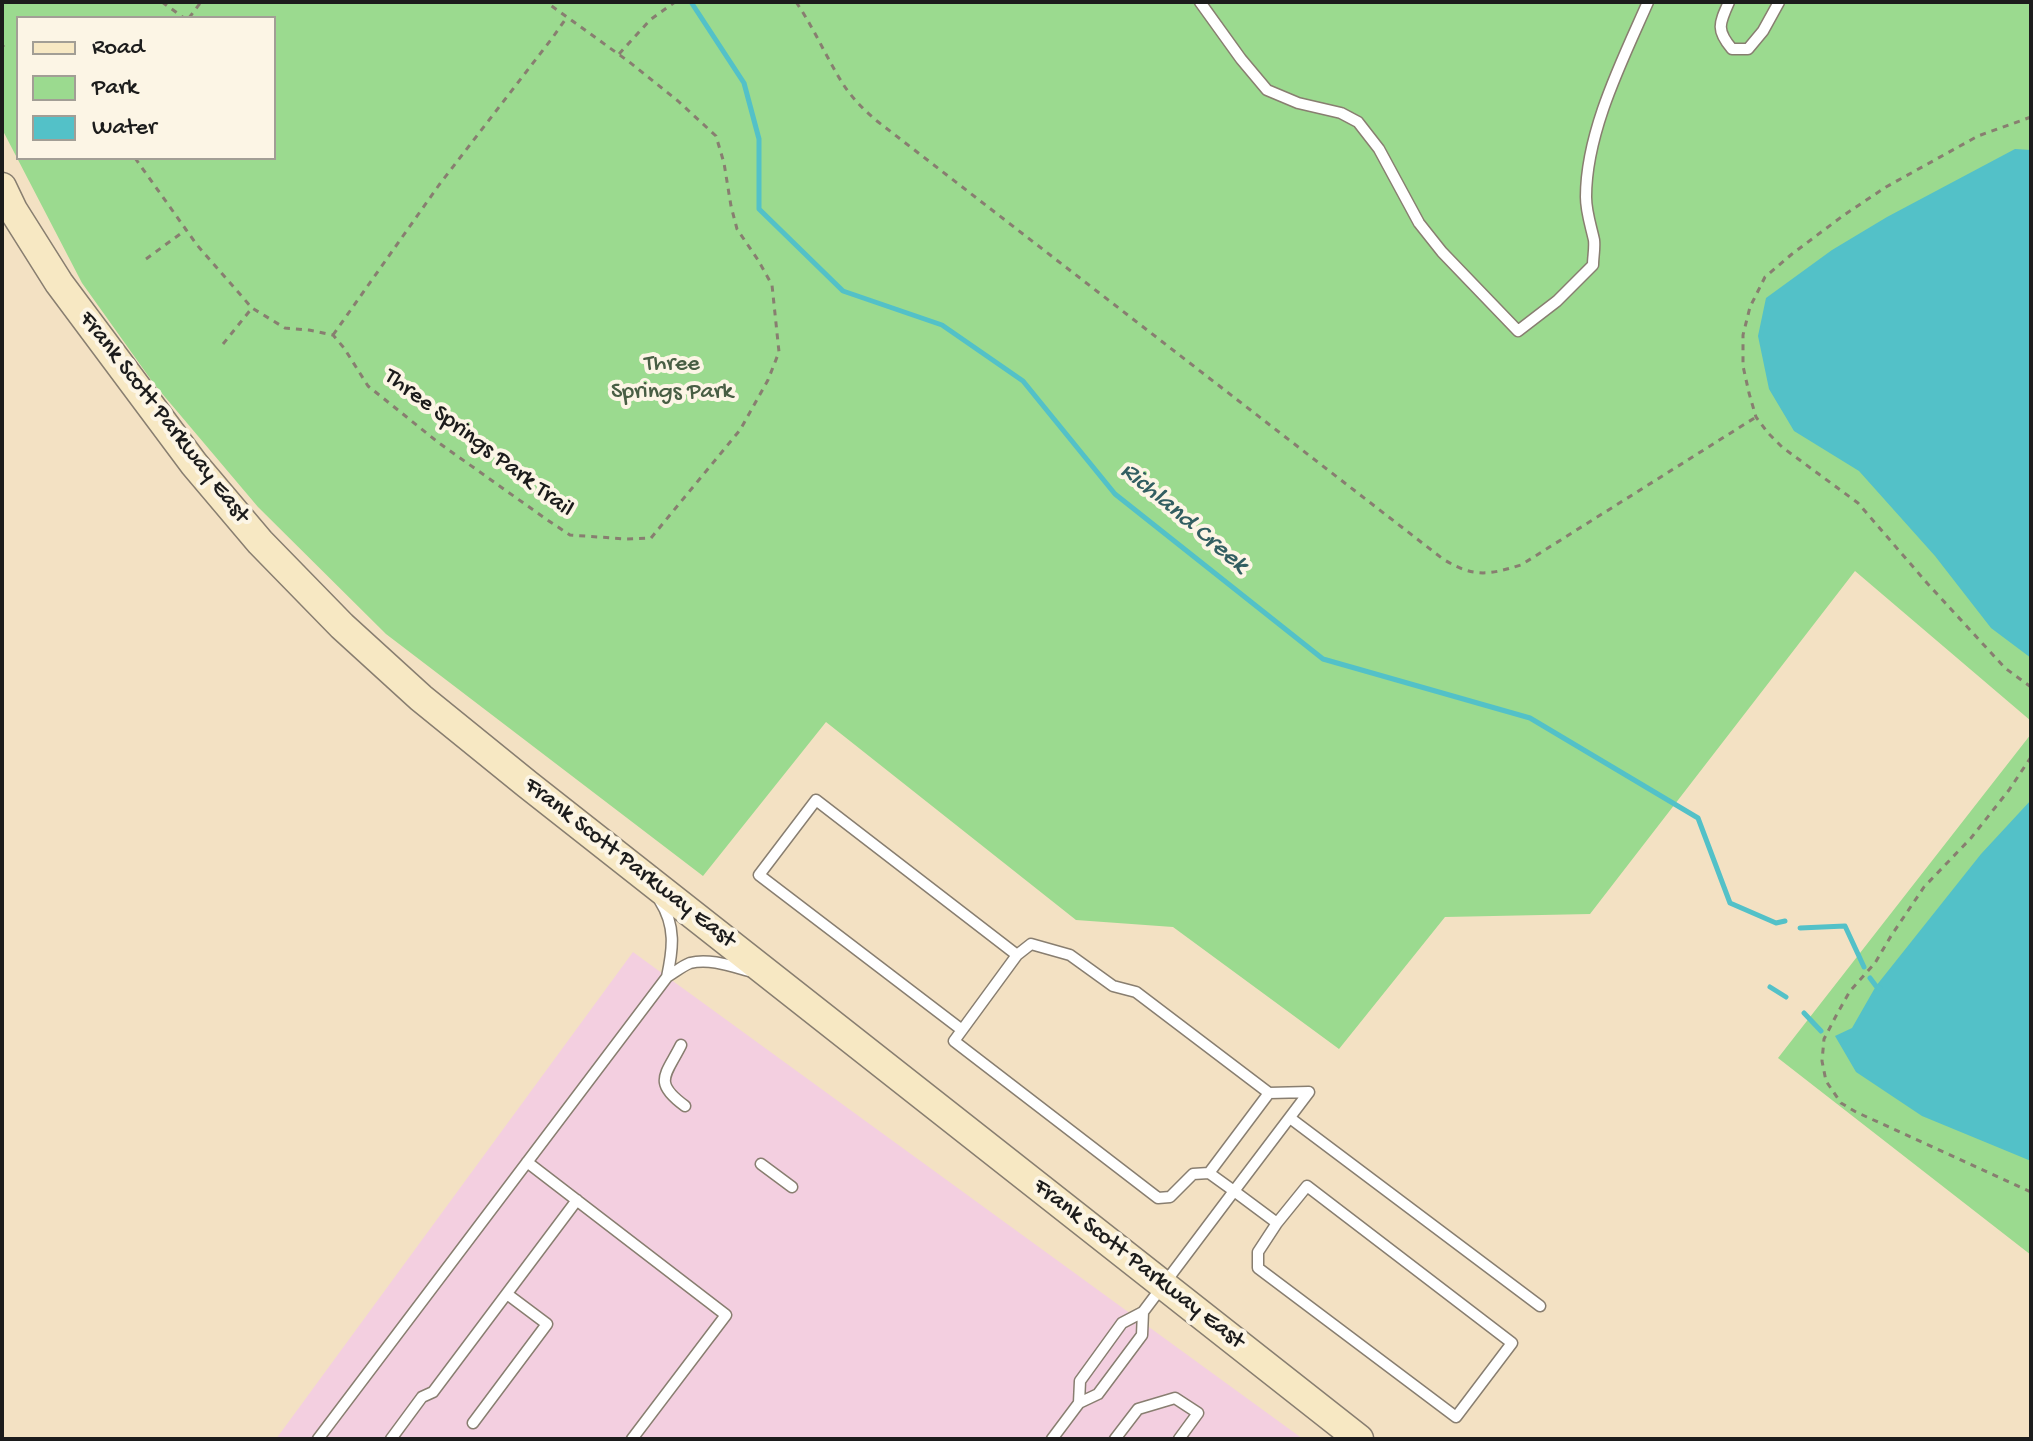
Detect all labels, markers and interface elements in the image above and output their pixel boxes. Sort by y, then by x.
legend [16,16,276,160]
text: Road [92,34,144,63]
text: Park [92,74,138,103]
text: Water [92,114,156,143]
street label: Frank Scott Parkway East [71,306,255,530]
park label: Three Springs Park [611,351,733,407]
street label: Three Springs Park Trail [377,363,579,525]
water label: Richland Creek [1113,456,1253,582]
street label: Frank Scott Parkway East [517,772,741,956]
street label: Frank Scott Parkway East [1026,1173,1250,1357]

